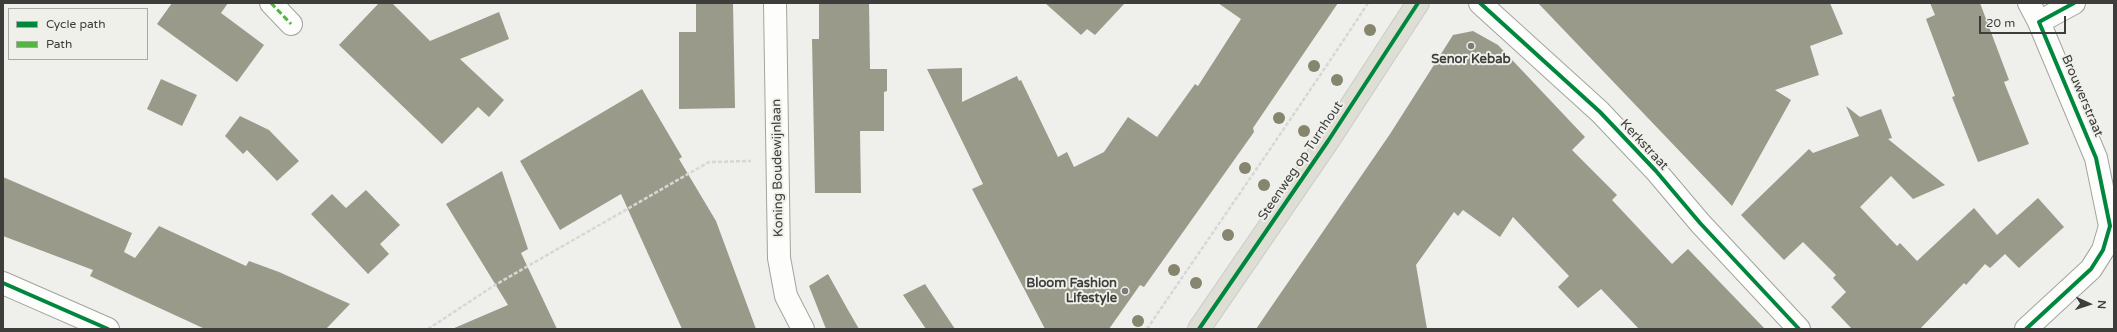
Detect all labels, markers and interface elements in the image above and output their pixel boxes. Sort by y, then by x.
legend [8,8,148,60]
scale bar [1981,8,2068,34]
text: 20 m [1986,16,2015,30]
text: Cycle path [46,17,105,31]
text: Path [46,37,72,51]
marker: Senor Kebab [1466,41,1476,51]
place label: Senor Kebab [1431,52,1511,68]
street label: Brouwerstraat [2058,53,2106,139]
street label: Steenweg op Turnhout [1255,98,1347,224]
street label: Koning Boudewijnlaan [769,99,787,237]
street label: Kerkstraat [1617,116,1671,174]
place label: Bloom Fashion Lifestyle [1026,276,1117,307]
north arrow [2069,284,2109,324]
marker: Bloom Fashion Lifestyle [1120,286,1130,296]
text: N [2095,300,2108,309]

